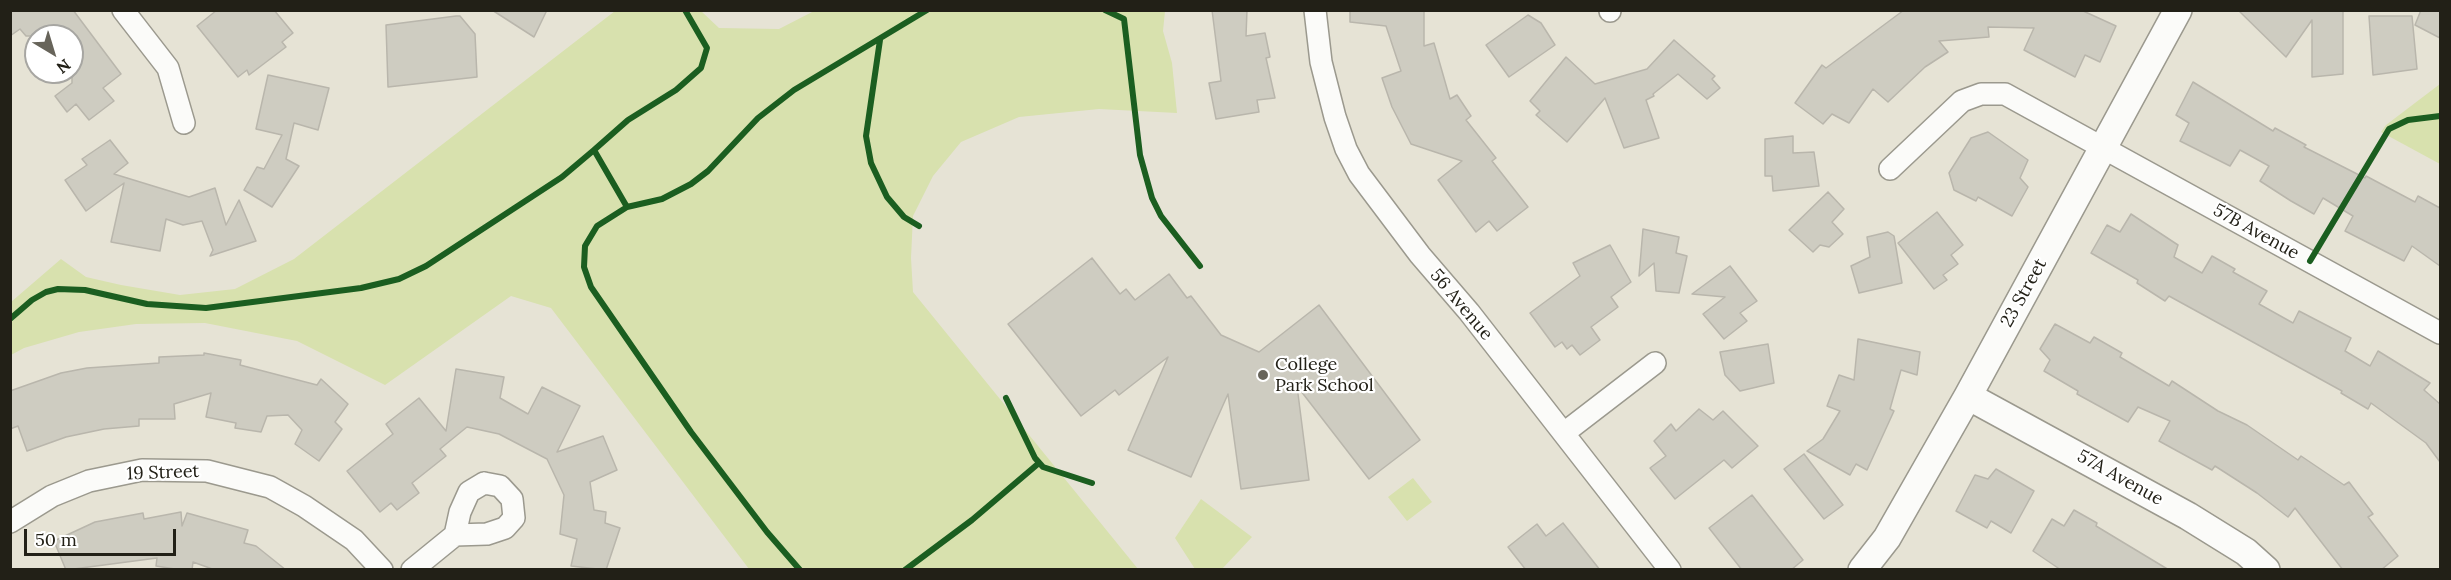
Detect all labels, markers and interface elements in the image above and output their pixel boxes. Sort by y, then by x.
north arrow [24,24,84,84]
text: N [53,55,75,78]
street label: 57B Avenue [2209,199,2303,265]
street label: 23 Street [1996,255,2052,331]
street label: 56 Avenue [1425,265,1497,345]
place label: College Park School [1275,354,1374,397]
marker: College Park School [1256,368,1270,382]
street label: 57A Avenue [2073,446,2167,510]
street label: 19 Street [126,461,200,485]
scale bar [27,517,178,555]
text: 50 m [35,528,77,551]

